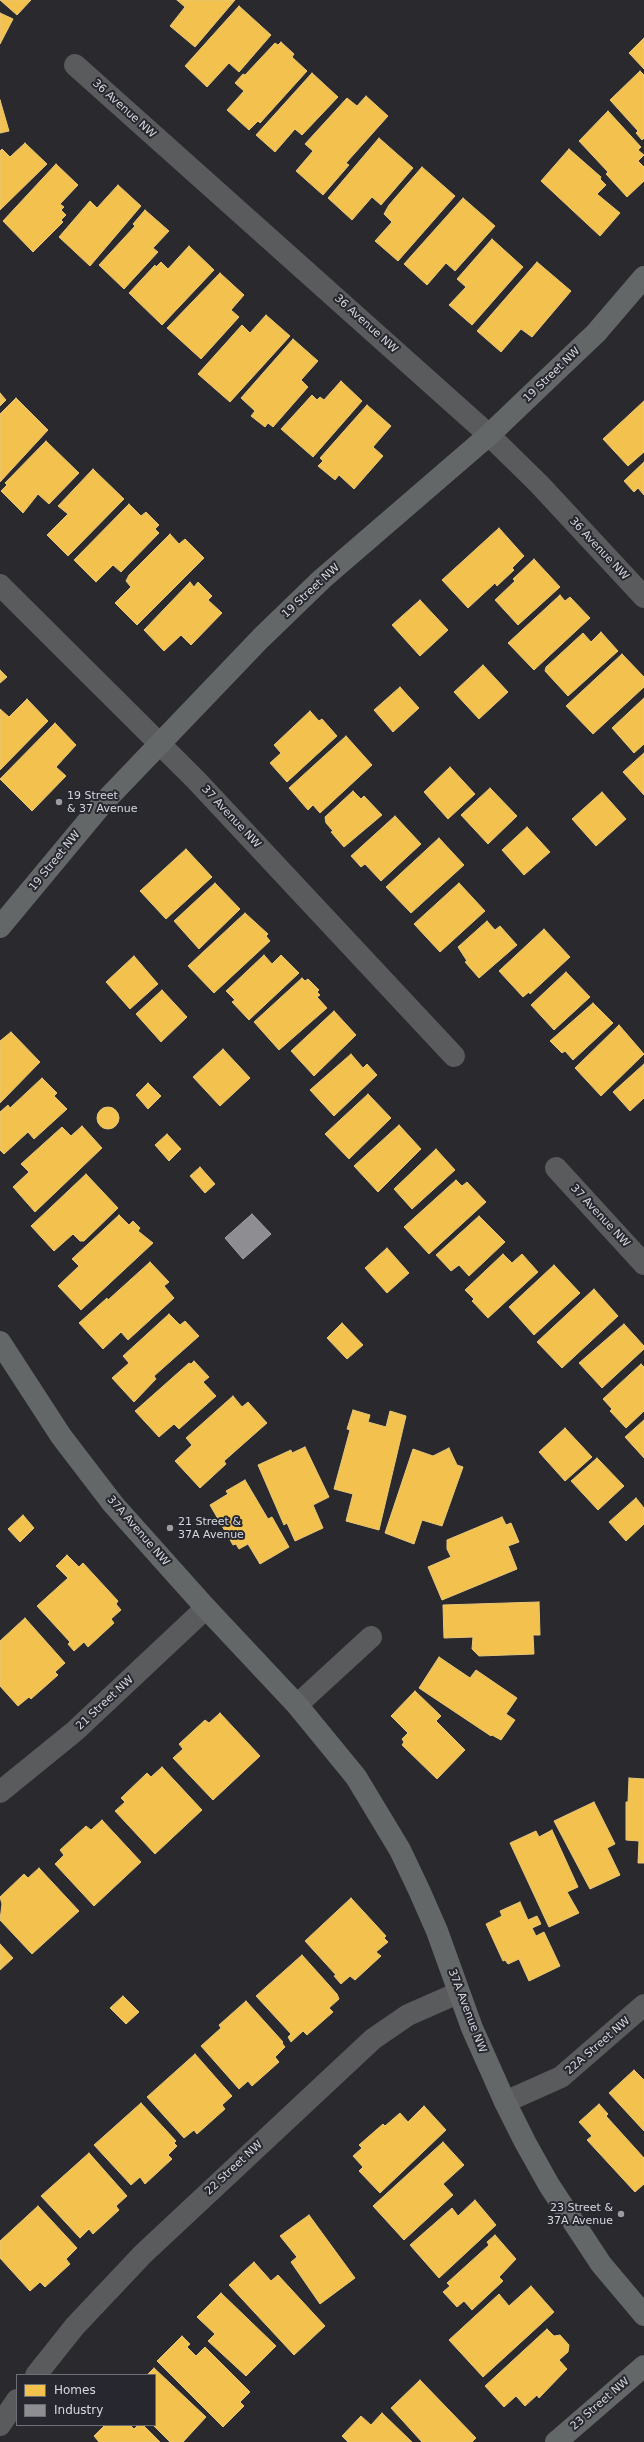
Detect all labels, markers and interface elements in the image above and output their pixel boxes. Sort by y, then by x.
street label: 36 Avenue NW [89,77,159,141]
street label: 36 Avenue NW [331,292,401,356]
street label: 19 Street NW [521,345,583,405]
street label: 36 Avenue NW [567,515,631,583]
street label: 19 Street NW [280,561,342,621]
street label: 37 Avenue NW [199,783,263,851]
place label: 19 Street & 37 Avenue [67,789,137,815]
marker: 19 Street & 37 Avenue [54,797,64,807]
street label: 19 Street NW [27,828,83,894]
street label: 37 Avenue NW [568,1182,632,1250]
street label: 37A Avenue NW [104,1493,172,1569]
place label: 21 Street & 37A Avenue [178,1515,244,1541]
marker: 21 Street & 37A Avenue [165,1523,175,1533]
street label: 21 Street NW [74,1673,136,1733]
street label: 37A Avenue NW [445,1967,489,2055]
street label: 22A Street NW [563,2014,633,2078]
street label: 22 Street NW [203,2138,265,2198]
place label: 23 Street & 37A Avenue [547,2201,613,2227]
marker: 23 Street & 37A Avenue [616,2209,626,2219]
legend [16,2374,156,2426]
street label: 23 Street NW [568,2375,632,2433]
text: Homes [54,2383,96,2397]
text: Industry [54,2403,103,2417]

